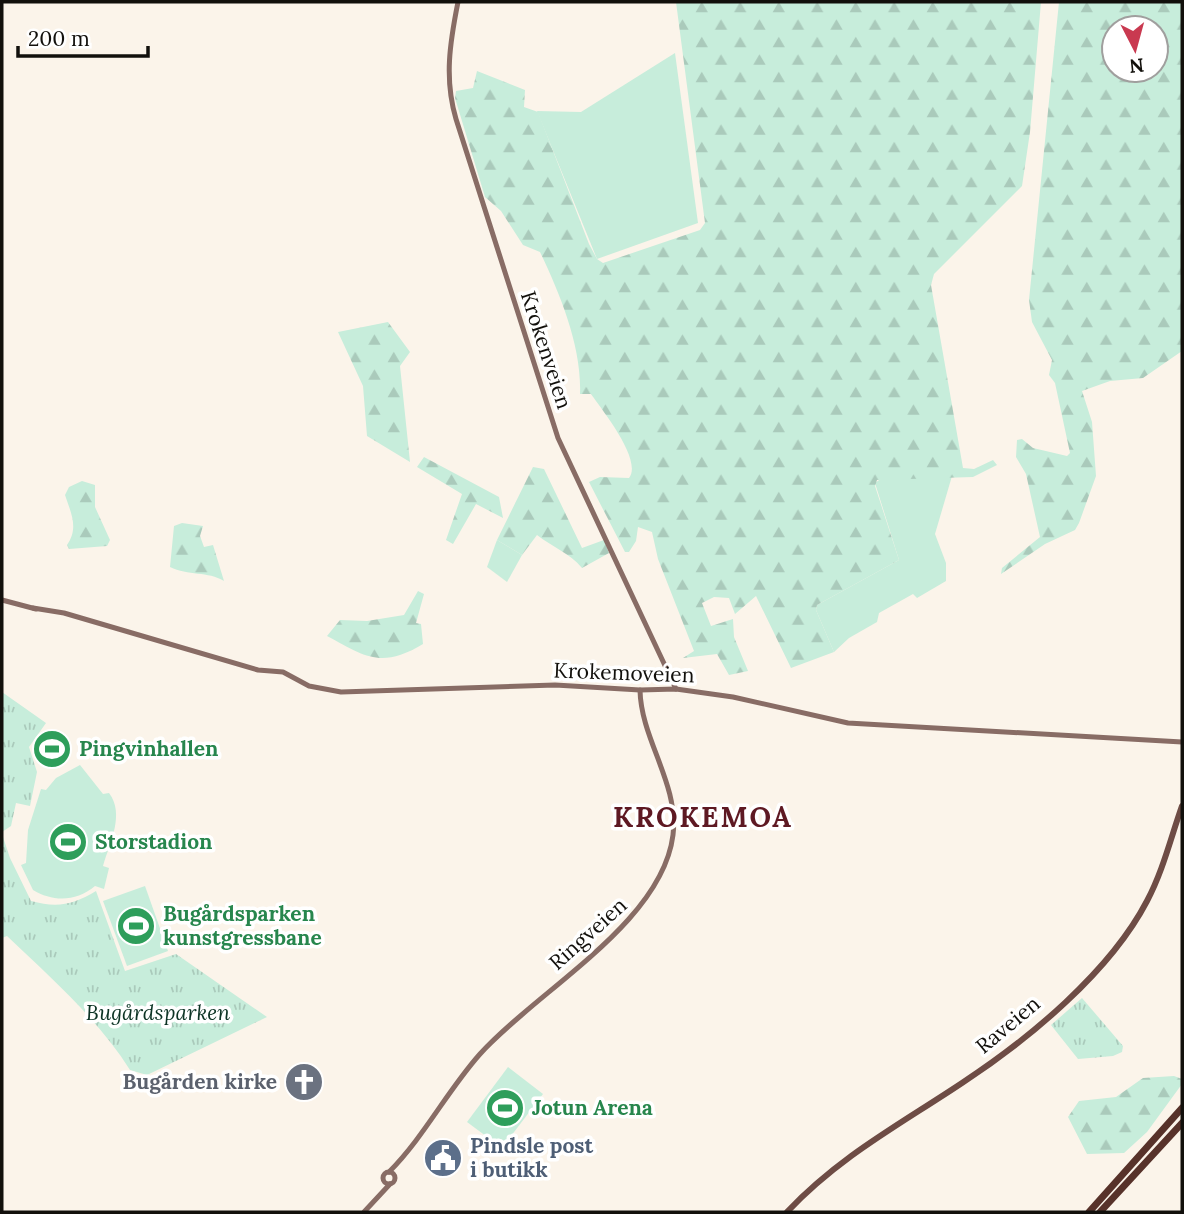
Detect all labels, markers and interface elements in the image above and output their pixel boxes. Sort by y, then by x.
scale bar [18,14,147,58]
north arrow [1100,14,1170,84]
text: 200 m [28,25,90,52]
text: N [1128,53,1145,79]
street label: Krokenveien [515,287,578,412]
street label: Krokemoveien [553,657,695,688]
sports icon: Pingvinhallen [31,728,73,770]
place label: Pingvinhallen [79,735,218,762]
district label: KROKEMOA [613,799,793,835]
sports icon: Storstadion [47,821,89,863]
place label: Storstadion [95,828,213,855]
street label: Ringveien [543,891,632,976]
place label: Bugårdsparken kunstgressbane [163,900,322,951]
sports icon: Bugårdsparken kunstgressbane [115,905,157,947]
street label: Raveien [970,990,1046,1059]
park label: Bugårdsparken [86,999,230,1026]
church icon: Bugården kirke [283,1061,325,1103]
place label: Bugården kirke [123,1068,277,1095]
sports icon: Jotun Arena [484,1087,526,1129]
place label: Jotun Arena [532,1094,653,1121]
place label: Pindsle post i butikk [470,1132,593,1183]
public building icon: Pindsle post i butikk [422,1137,464,1179]

